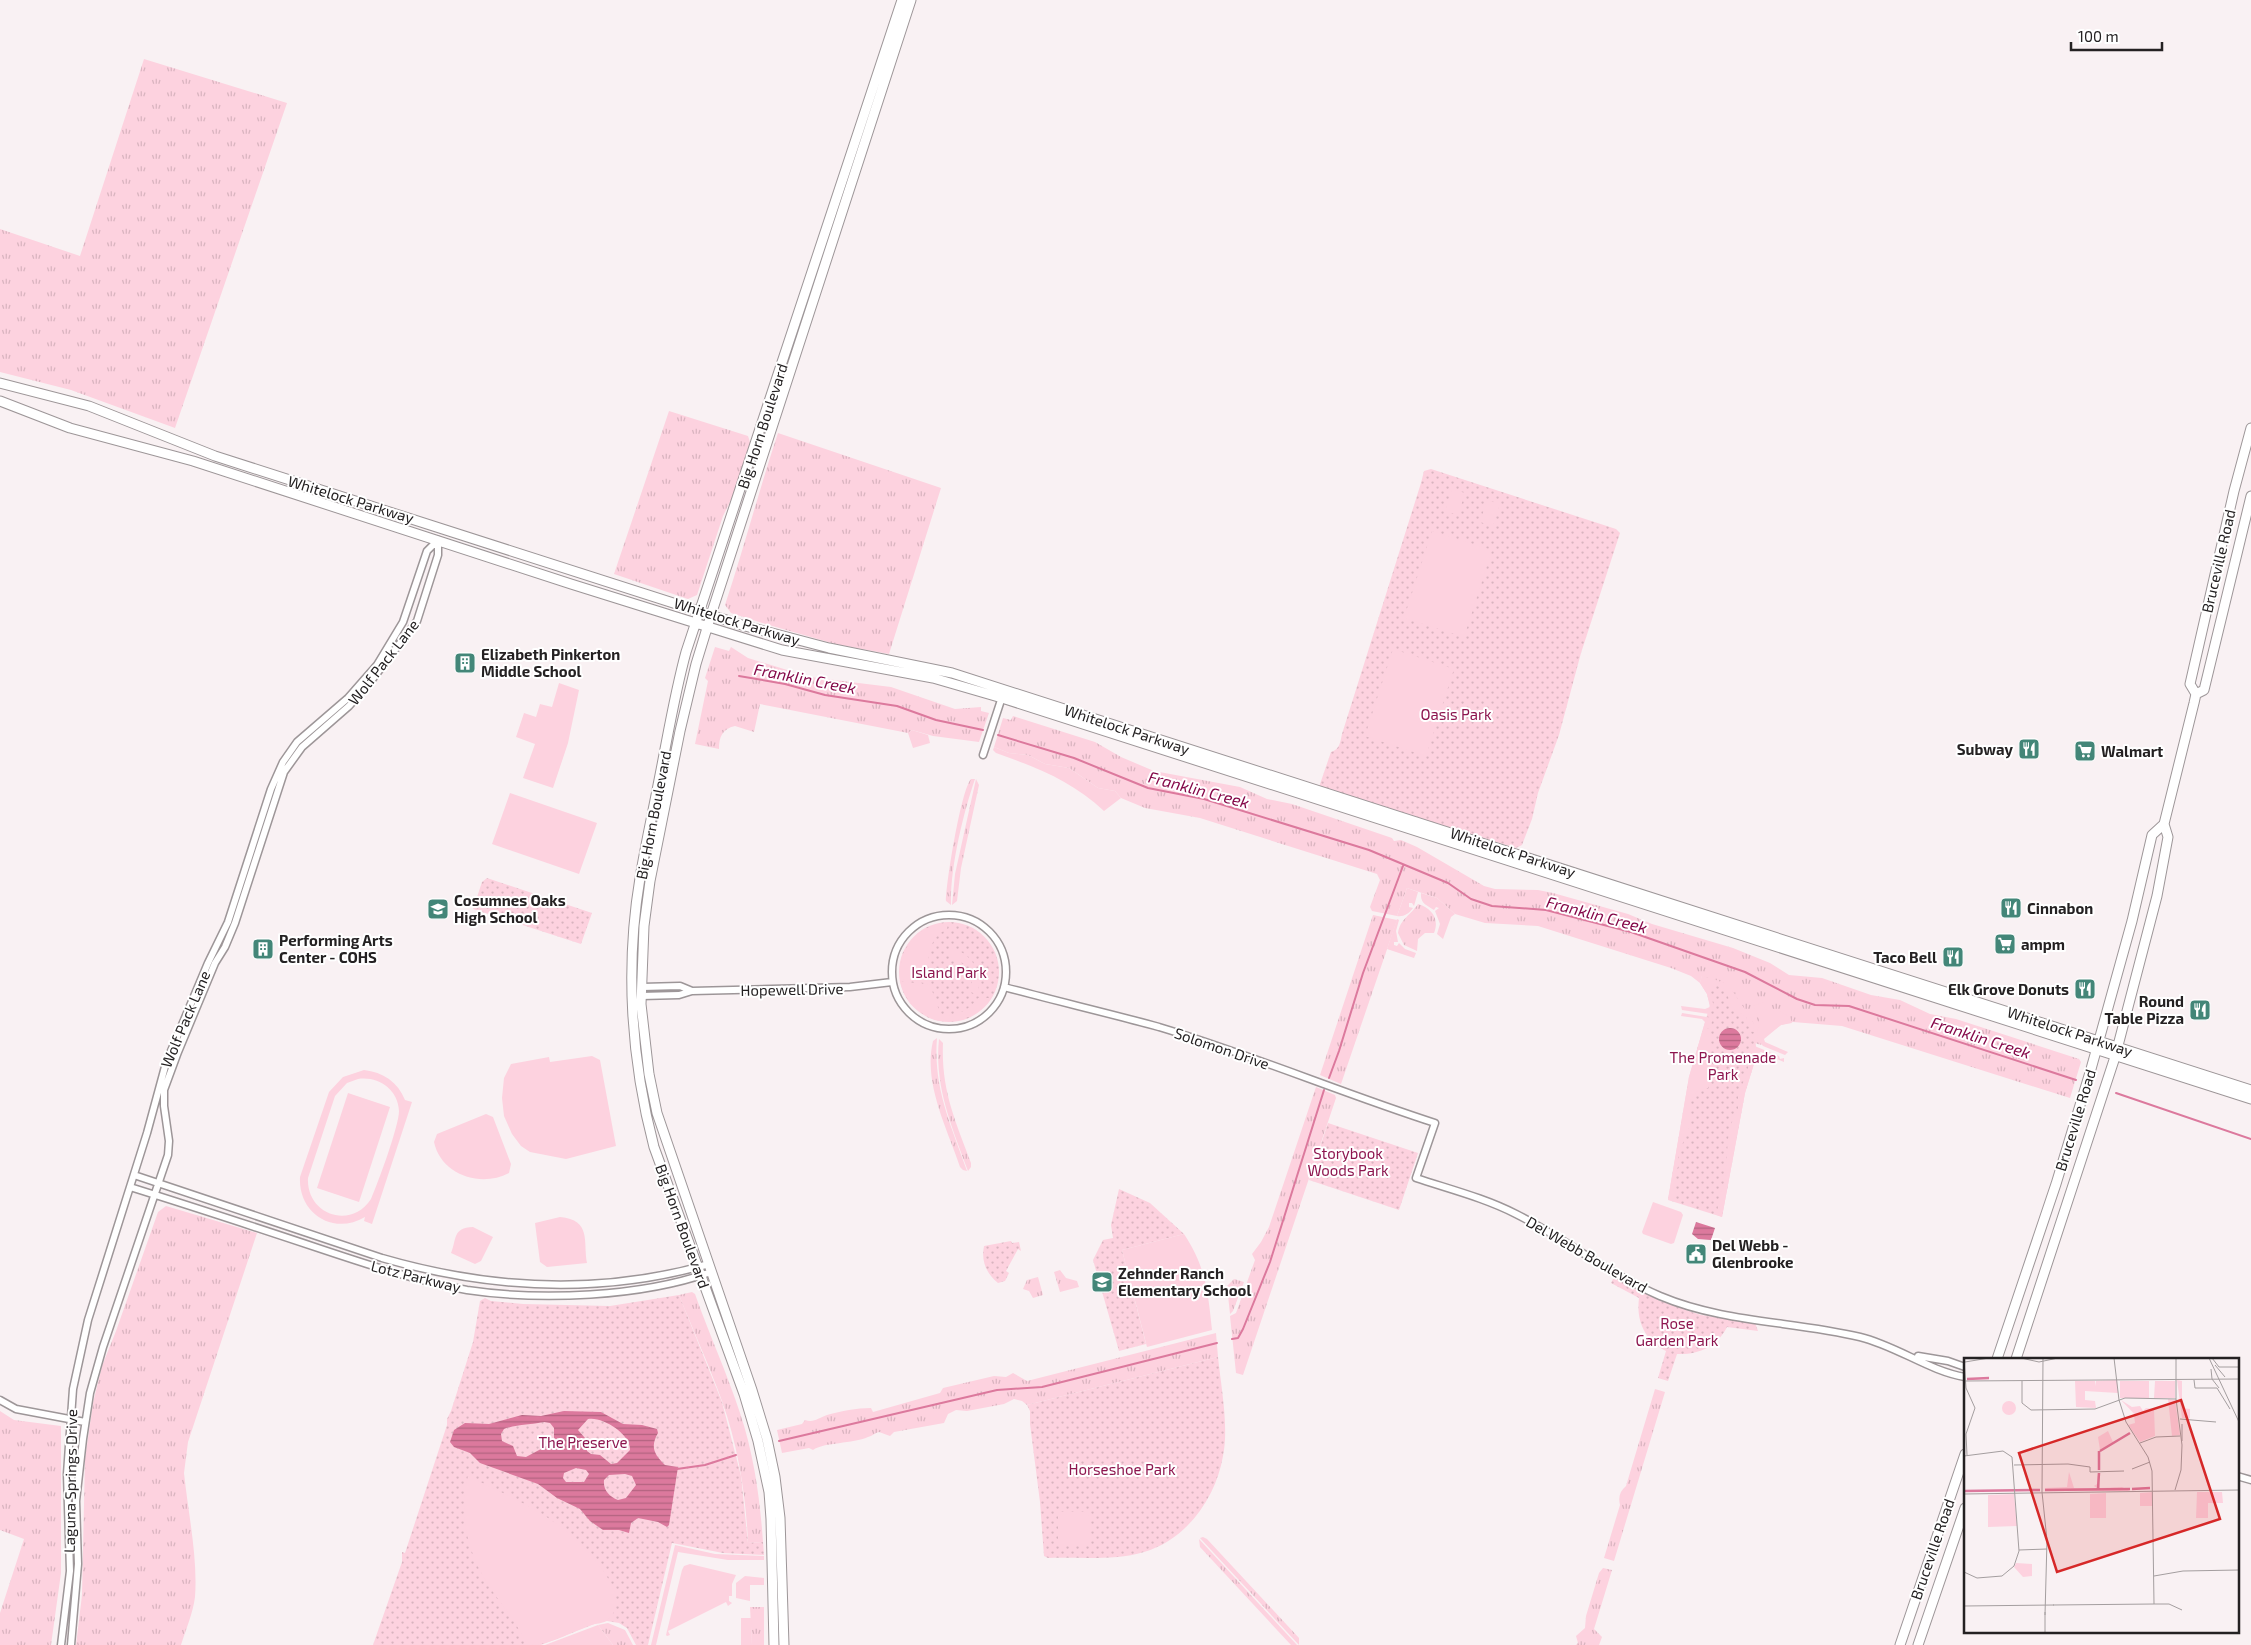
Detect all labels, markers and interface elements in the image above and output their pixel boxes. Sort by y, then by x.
scale bar [2071,20,2162,52]
text: 100 m [2078,27,2119,45]
street label: Big Horn Boulevard [733,361,791,491]
street label: Whitelock Parkway [286,471,416,527]
street label: Bruceville Road [2197,508,2239,614]
street label: Whitelock Parkway [672,593,802,649]
street label: Wolf Pack Lane [344,616,422,708]
place label: Elizabeth Pinkerton Middle School [481,645,620,680]
building icon: Elizabeth Pinkerton Middle School [453,651,477,675]
water label: Franklin Creek [752,659,858,697]
street label: Whitelock Parkway [1062,700,1192,758]
park label: Oasis Park [1420,705,1492,723]
restaurant icon: Subway [2017,737,2041,761]
supermarket icon: Walmart [2073,739,2097,763]
place label: Subway [1957,740,2014,759]
place label: Walmart [2101,742,2163,760]
street label: Big Horn Boulevard [632,749,674,881]
water label: Franklin Creek [1147,766,1251,812]
street label: Whitelock Parkway [1448,823,1578,881]
place label: Cosumnes Oaks High School [454,891,566,926]
water label: Franklin Creek [1545,891,1649,937]
restaurant icon: Cinnabon [1999,896,2023,920]
school or university icon: Cosumnes Oaks High School [426,897,450,921]
place label: Cinnabon [2027,899,2093,917]
place label: Performing Arts Center - COHS [279,931,393,966]
supermarket icon: ampm [1993,932,2017,956]
place label: ampm [2021,935,2065,953]
building icon: Performing Arts Center - COHS [251,937,275,961]
restaurant icon: Taco Bell [1941,945,1965,969]
place label: Taco Bell [1873,948,1937,966]
park label: Island Park [911,963,987,981]
street label: Wolf Pack Lane [156,968,214,1070]
restaurant icon: Elk Grove Donuts [2073,977,2097,1001]
street label: Hopewell Drive [740,979,844,999]
place label: Elk Grove Donuts [1948,980,2069,998]
place label: Round Table Pizza [2104,992,2184,1027]
restaurant icon: Round Table Pizza [2188,998,2212,1022]
street label: Whitelock Parkway [2005,1002,2135,1060]
water label: Franklin Creek [1929,1012,2033,1062]
street label: Solomon Drive [1172,1023,1272,1073]
park label: The Promenade Park [1670,1048,1776,1083]
street label: Bruceville Road [2051,1067,2099,1173]
park label: Storybook Woods Park [1307,1144,1389,1179]
street label: Big Horn Boulevard [652,1161,714,1291]
street label: Del Webb Boulevard [1523,1212,1651,1296]
place label: Del Webb - Glenbrooke [1712,1236,1794,1271]
public building icon: Del Webb - Glenbrooke [1684,1242,1708,1266]
street label: Lotz Parkway [369,1256,463,1296]
place label: Zehnder Ranch Elementary School [1118,1264,1251,1300]
school or university icon: Zehnder Ranch Elementary School [1090,1270,1114,1294]
park label: Rose Garden Park [1636,1314,1719,1349]
inset map [1964,1358,2238,1632]
street label: Laguna Springs Drive [60,1409,80,1553]
park label: The Preserve [538,1433,628,1451]
park label: Horseshoe Park [1068,1460,1176,1478]
street label: Bruceville Road [1906,1496,1958,1602]

